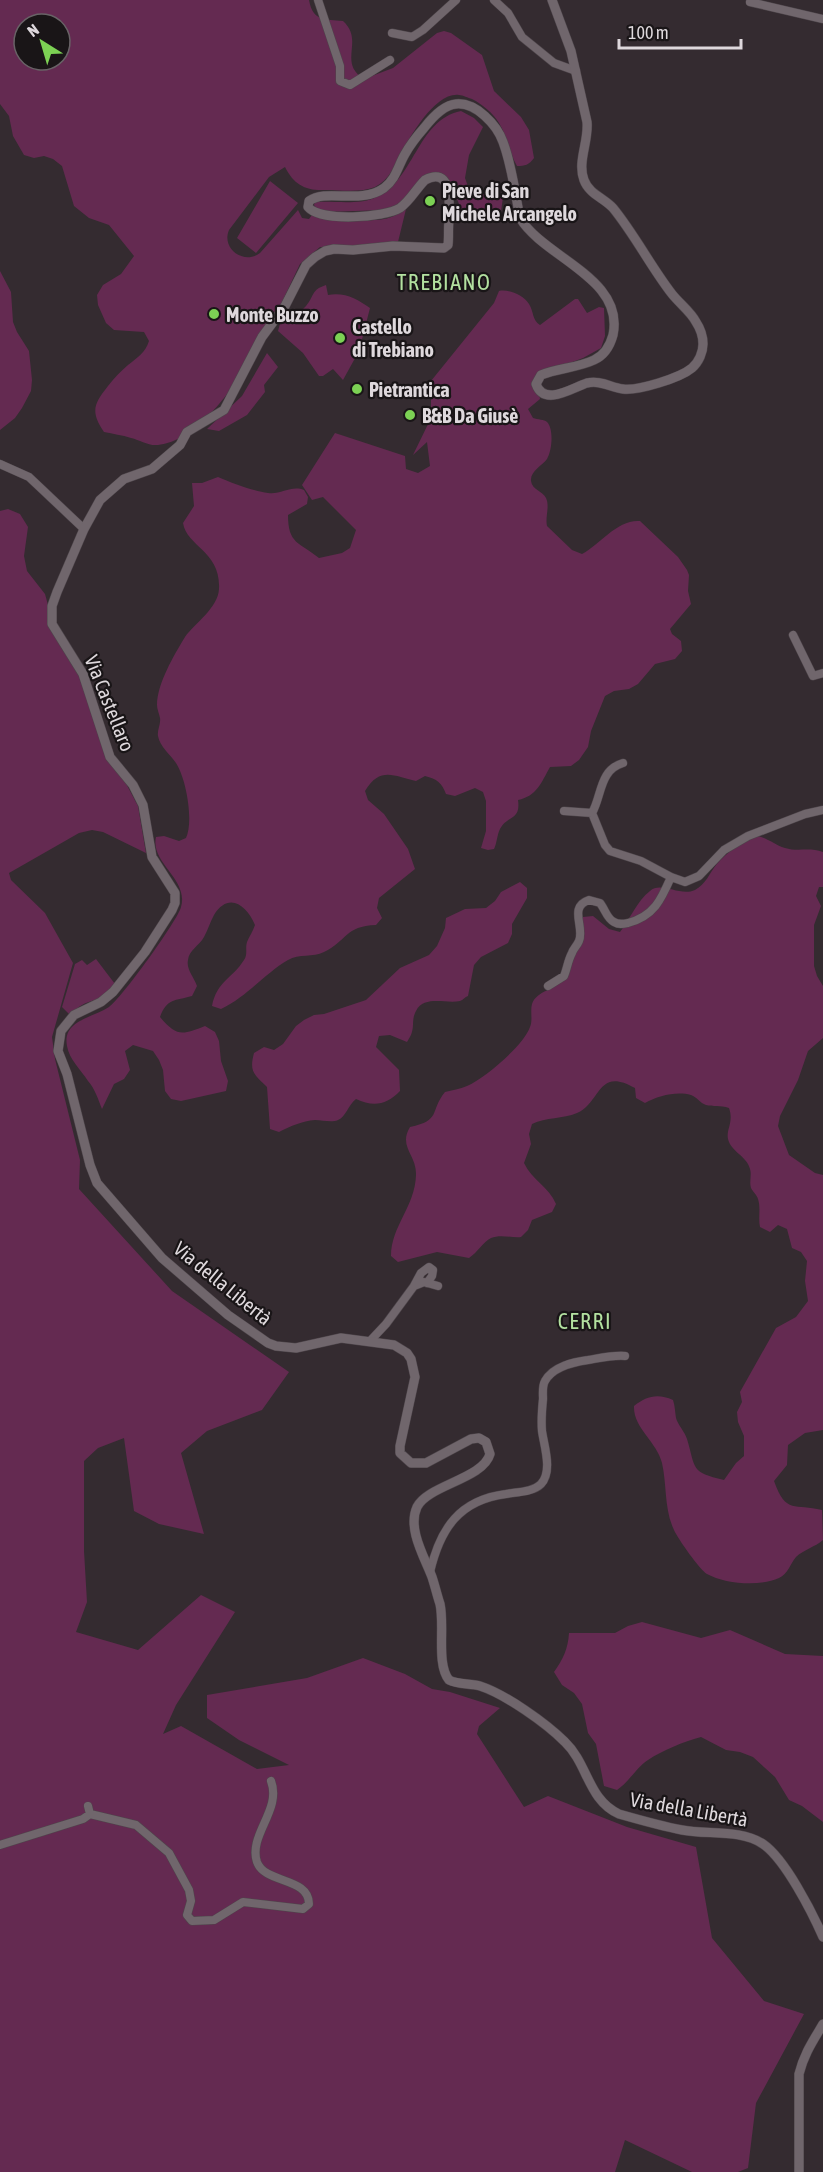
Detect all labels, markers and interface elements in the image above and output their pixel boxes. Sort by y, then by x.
north arrow [12,12,72,72]
scale bar [619,12,740,50]
text: N [24,20,42,40]
text: 100 m [628,22,669,43]
place label: Pieve di San Michele Arcangelo [442,179,577,225]
marker: Pieve di San Michele Arcangelo [423,194,437,208]
district label: TREBIANO [397,269,491,295]
place label: Monte Buzzo [226,303,319,326]
marker: Monte Buzzo [207,307,221,321]
place label: Castello di Trebiano [352,315,434,361]
marker: Castello di Trebiano [333,331,347,345]
place label: Pietrantica [369,378,450,401]
marker: Pietrantica [350,382,364,396]
place label: B&B Da Giusè [422,404,518,427]
marker: B&B Da Giusè [403,408,417,422]
street label: Via Castellaro [80,652,140,754]
street label: Via della Libertà [169,1237,277,1329]
district label: CERRI [558,1308,612,1334]
street label: Via della Libertà [628,1787,750,1831]

